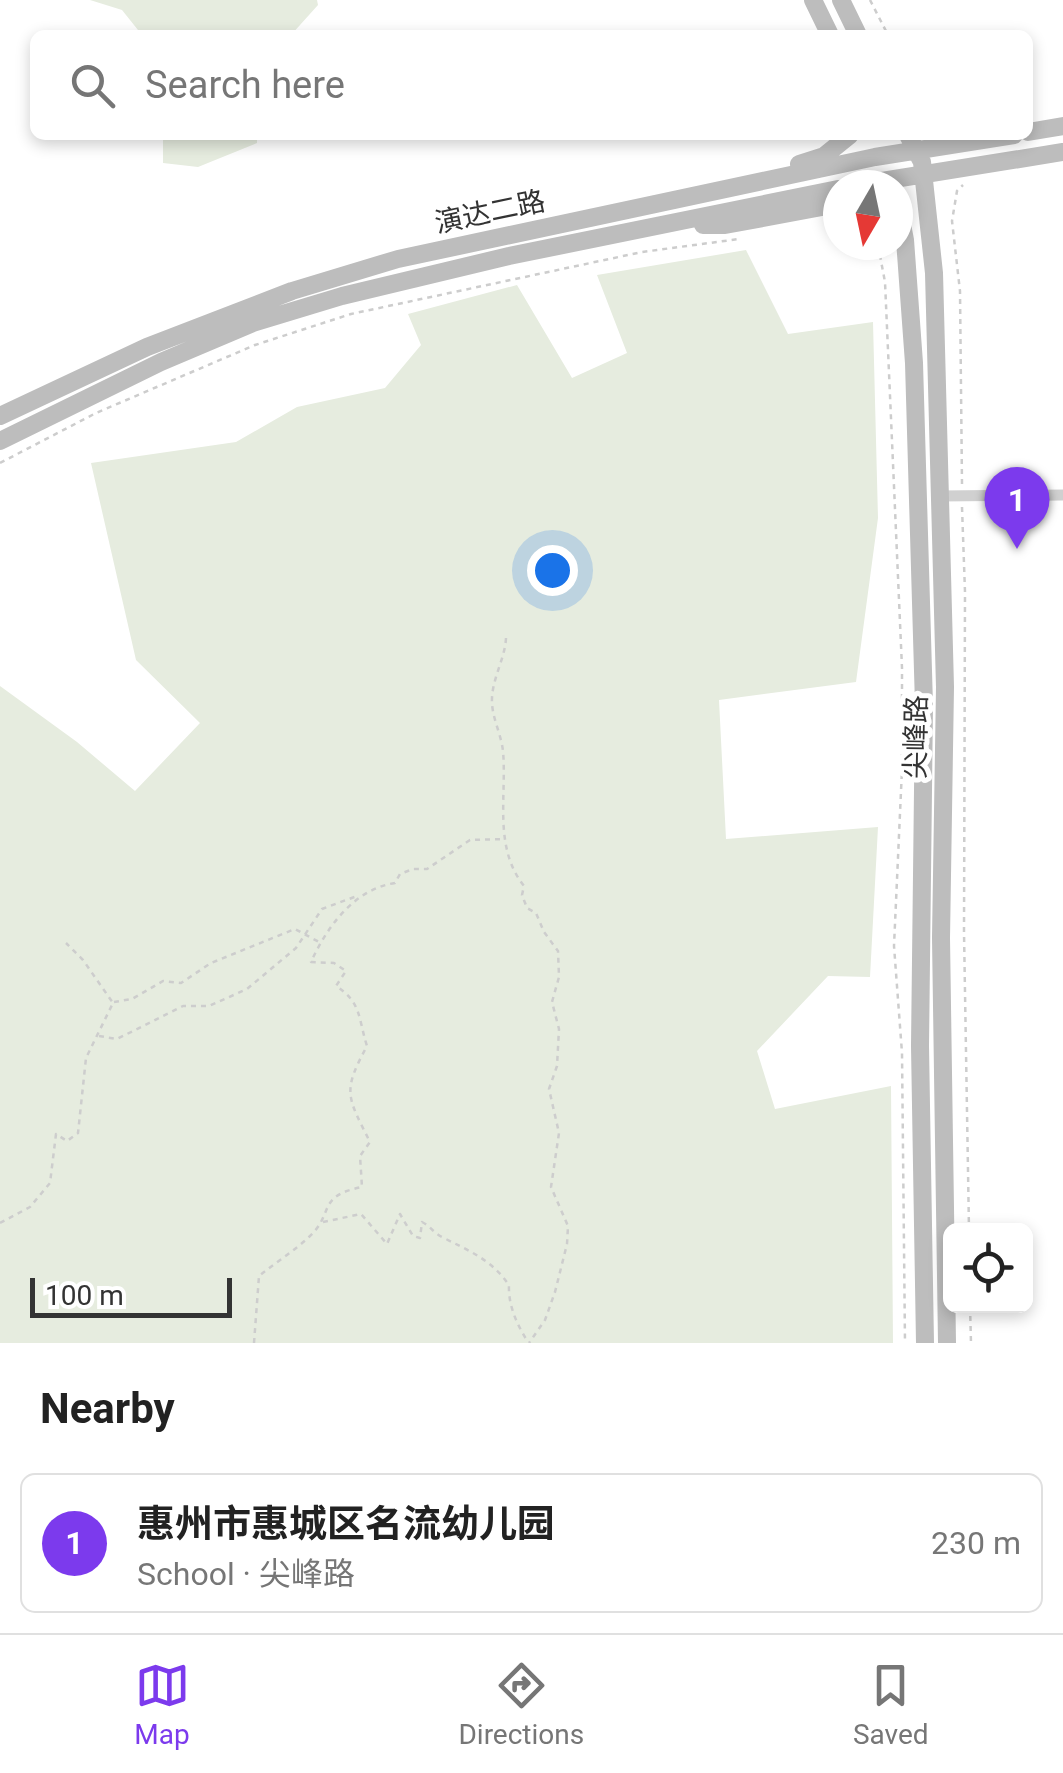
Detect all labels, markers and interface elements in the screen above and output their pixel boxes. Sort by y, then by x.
search box [30,30,1033,140]
icon: search [65,58,120,113]
text: Search here [145,63,345,107]
north arrow [823,170,913,260]
street label: 演达二路 [432,184,548,240]
pin: 1 [984,466,1050,549]
your location [527,545,578,596]
street label: 尖峰路 [899,695,933,779]
map controls [943,1223,1033,1313]
button: locate [943,1223,1033,1313]
scale bar [30,1273,232,1318]
text: 100 m [45,1279,124,1312]
text: Nearby [40,1384,175,1433]
text: 惠州市惠城区名流幼儿园 [137,1502,555,1546]
text: 1 [65,1524,84,1562]
text: 230 m [931,1524,1021,1562]
text: School · 尖峰路 [137,1555,355,1593]
tab: Map [134,1658,190,1751]
tab: Directions [458,1658,584,1751]
tab: Saved [853,1658,929,1751]

